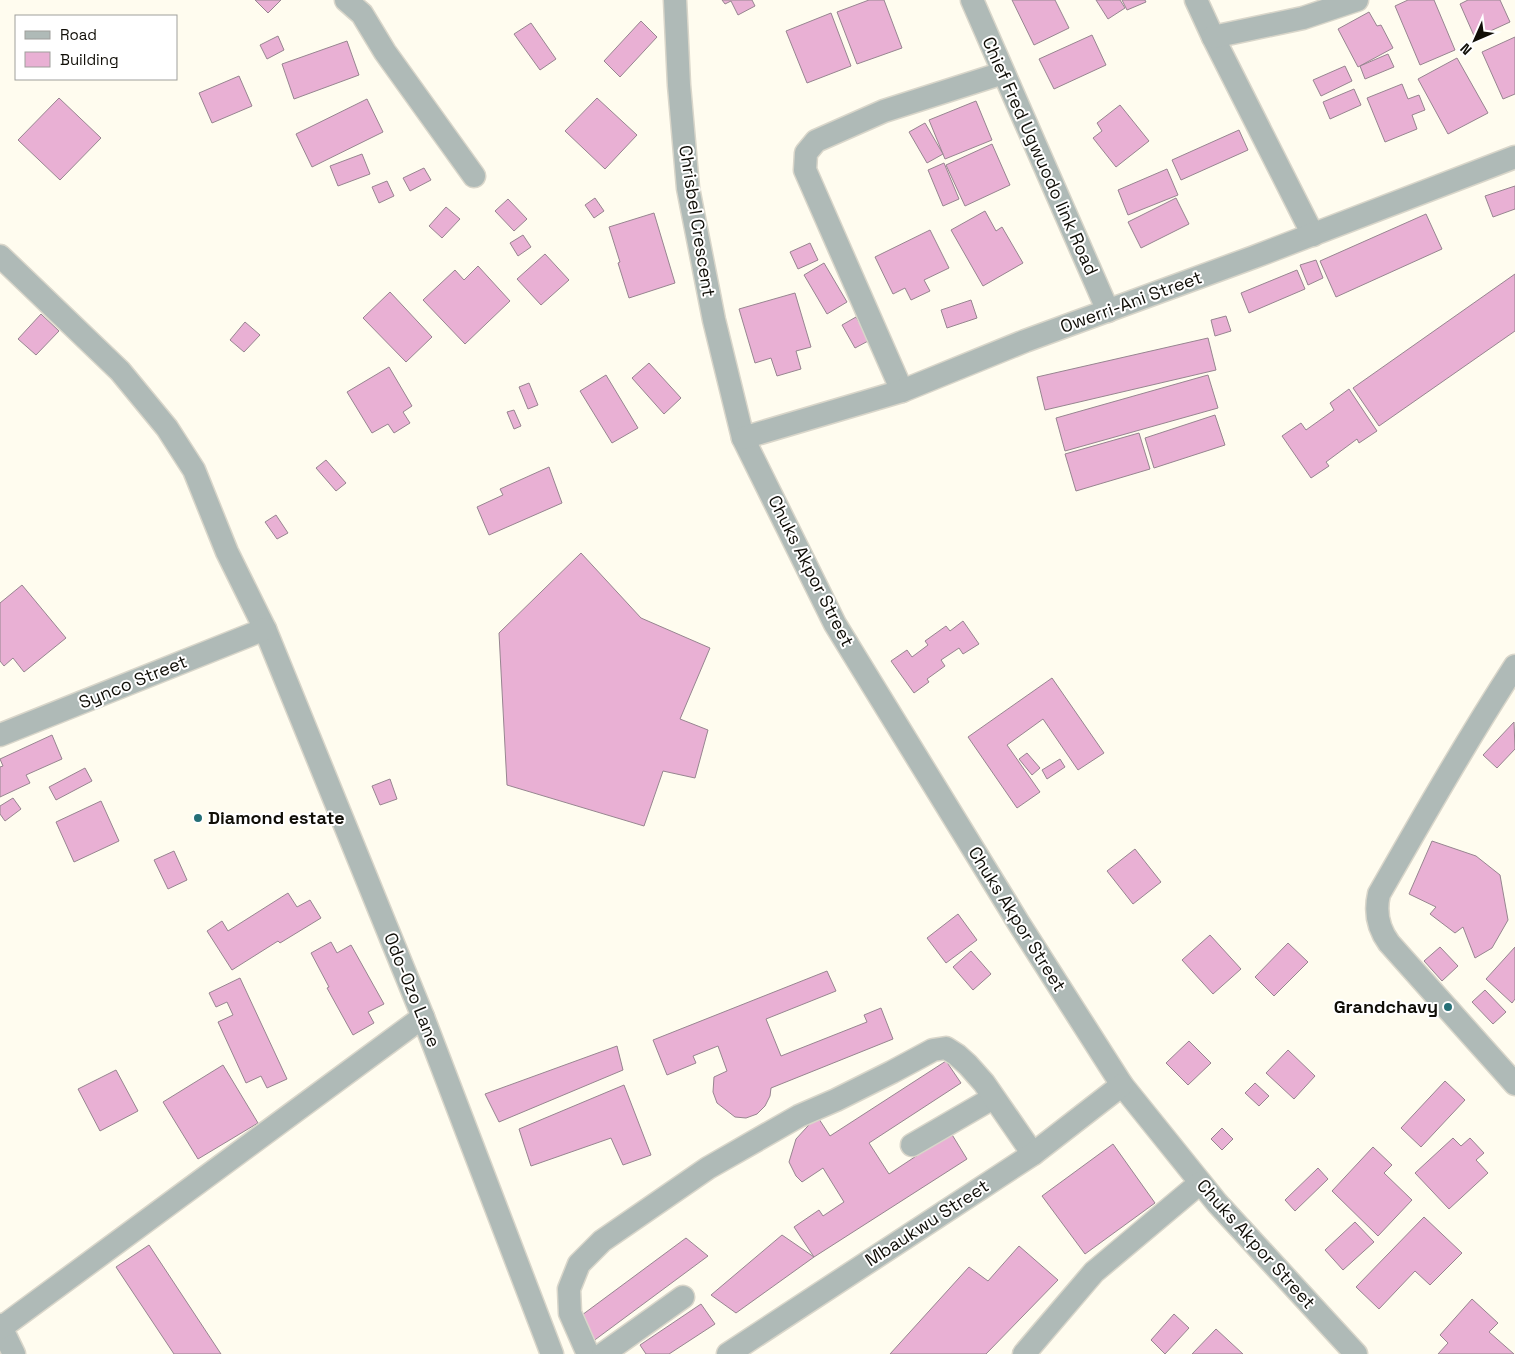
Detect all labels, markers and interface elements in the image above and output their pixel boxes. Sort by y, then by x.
legend [15,15,178,80]
north arrow [1450,15,1500,65]
text: Road [60,25,97,44]
street label: Chief Fred Ugwuodo link Road [977,33,1104,279]
text: N [1456,40,1475,59]
text: Building [60,50,119,69]
street label: Chrisbel Crescent [674,143,721,298]
street label: Owerri-Ani Street [1057,265,1205,338]
street label: Chuks Akpor Street [763,491,860,650]
street label: Synco Street [75,649,190,714]
place label: Diamond estate [208,806,345,829]
marker: Diamond estate [192,812,204,824]
street label: Chuks Akpor Street [963,842,1071,996]
street label: Odo-Ozo Lane [379,929,446,1051]
place label: Grandchavy [1334,995,1438,1018]
marker: Grandchavy [1442,1001,1454,1013]
street label: Mbaukwu Street [860,1174,993,1271]
street label: Chuks Akpor Street [1192,1174,1321,1313]

